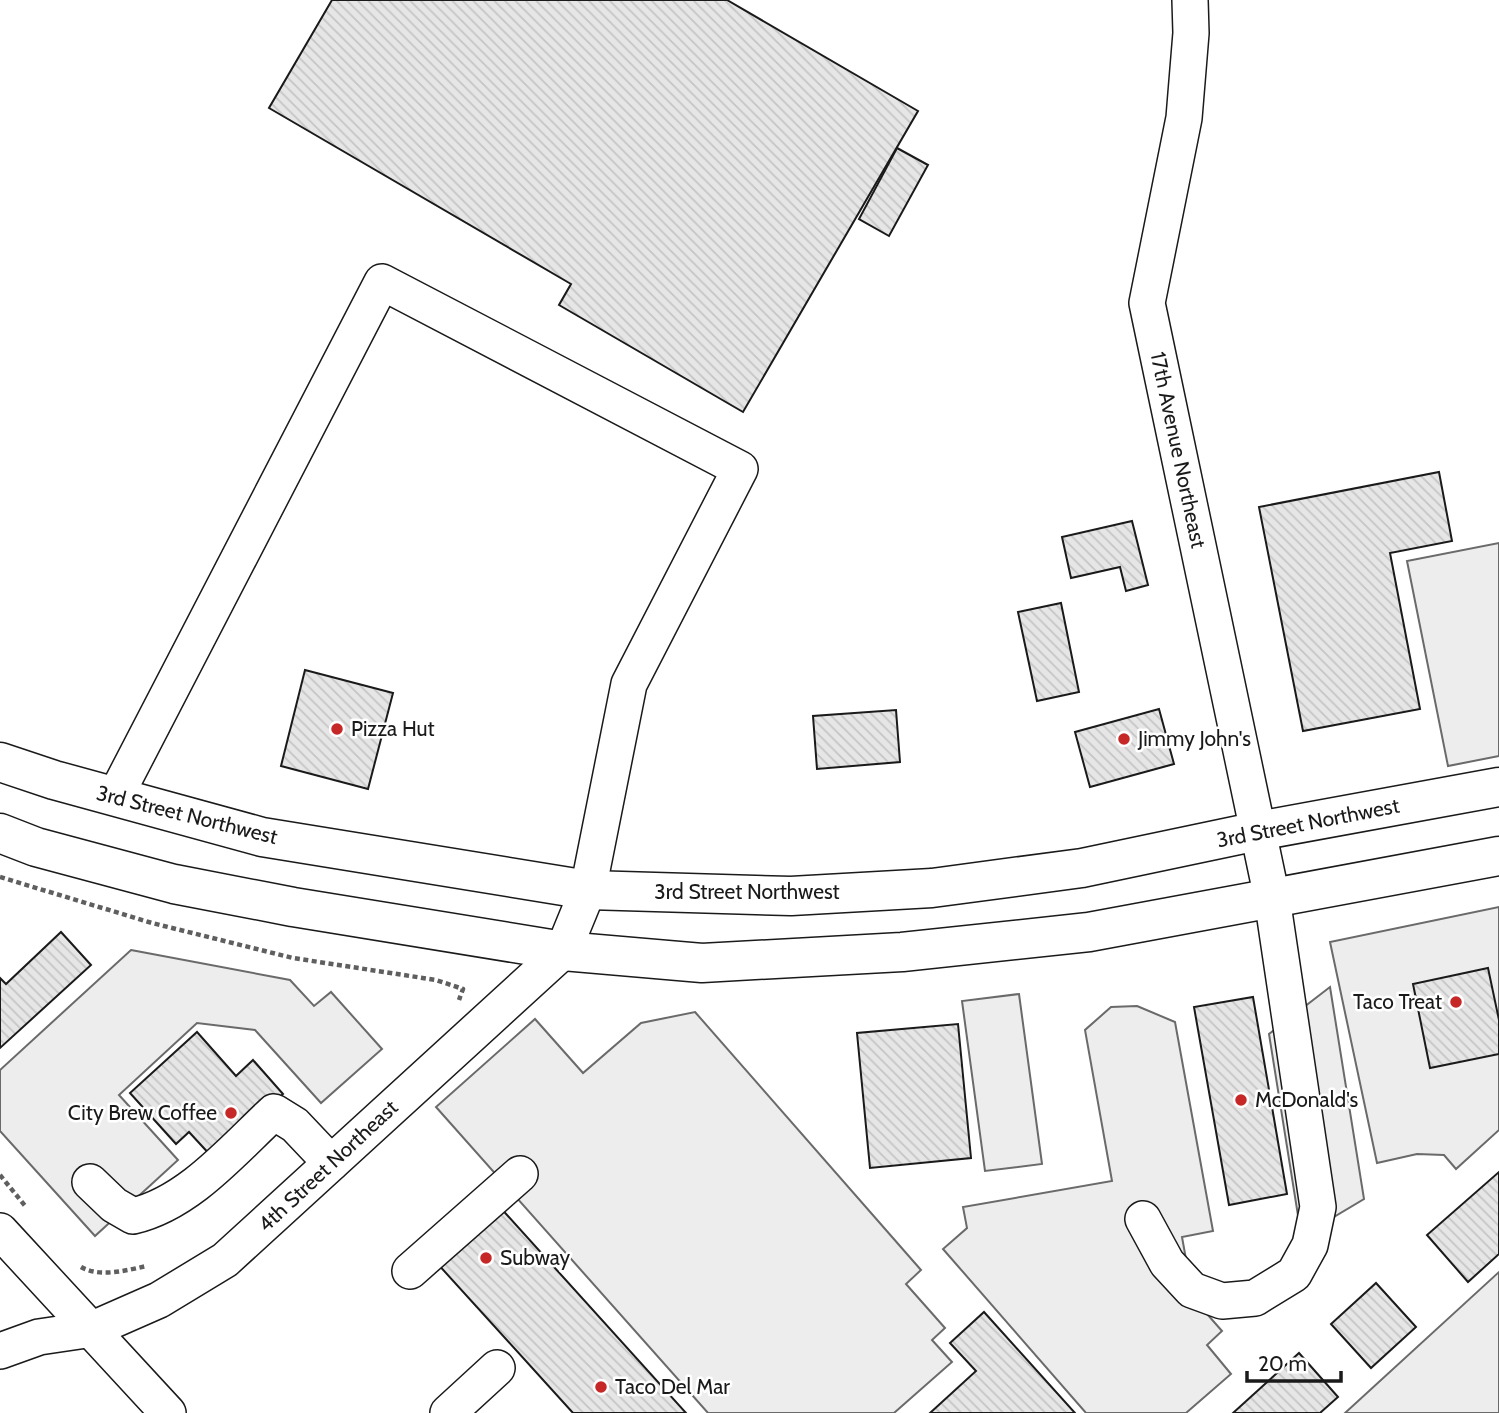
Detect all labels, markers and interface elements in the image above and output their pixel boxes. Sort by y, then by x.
street label: 17th Avenue Northeast [1146,350,1211,550]
place label: Pizza Hut [351,716,435,741]
marker: Pizza Hut [329,721,345,737]
place label: Jimmy John's [1137,726,1251,751]
marker: Jimmy John's [1116,731,1132,747]
street label: 3rd Street Northwest [94,780,280,849]
street label: 3rd Street Northwest [1215,793,1401,852]
street label: 3rd Street Northwest [654,879,840,904]
place label: Taco Treat [1353,989,1442,1014]
marker: Taco Treat [1448,994,1464,1010]
place label: McDonald's [1255,1087,1359,1112]
marker: McDonald's [1233,1092,1249,1108]
street label: 4th Street Northeast [253,1095,403,1237]
place label: City Brew Coffee [68,1100,217,1125]
marker: City Brew Coffee [223,1105,239,1121]
place label: Subway [500,1245,570,1270]
marker: Subway [478,1250,494,1266]
scale bar [1247,1340,1342,1384]
text: 20 m [1258,1351,1307,1376]
place label: Taco Del Mar [615,1374,730,1399]
marker: Taco Del Mar [593,1379,609,1395]

